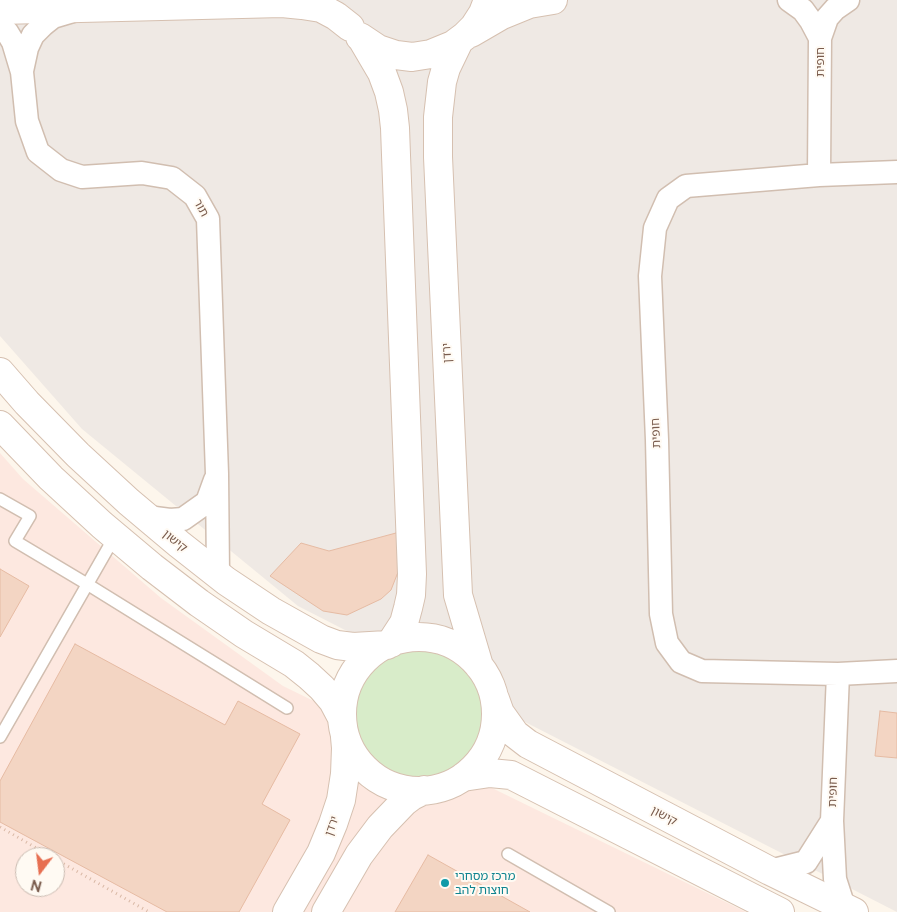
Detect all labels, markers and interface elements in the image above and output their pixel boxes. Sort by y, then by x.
street label: חופית [813,47,827,77]
street label: תור [190,197,212,219]
street label: ירדן [439,343,455,363]
street label: חופית [648,418,664,448]
street label: קישון [160,527,190,555]
street label: חופית [825,777,841,807]
street label: קישון [649,803,679,829]
street label: ירדן [322,814,342,838]
north arrow [15,847,65,897]
place label: מרכז מסחרי חוצות להב [455,869,515,897]
text: N [29,876,44,895]
marker: מרכז מסחרי חוצות להב [439,877,451,889]

